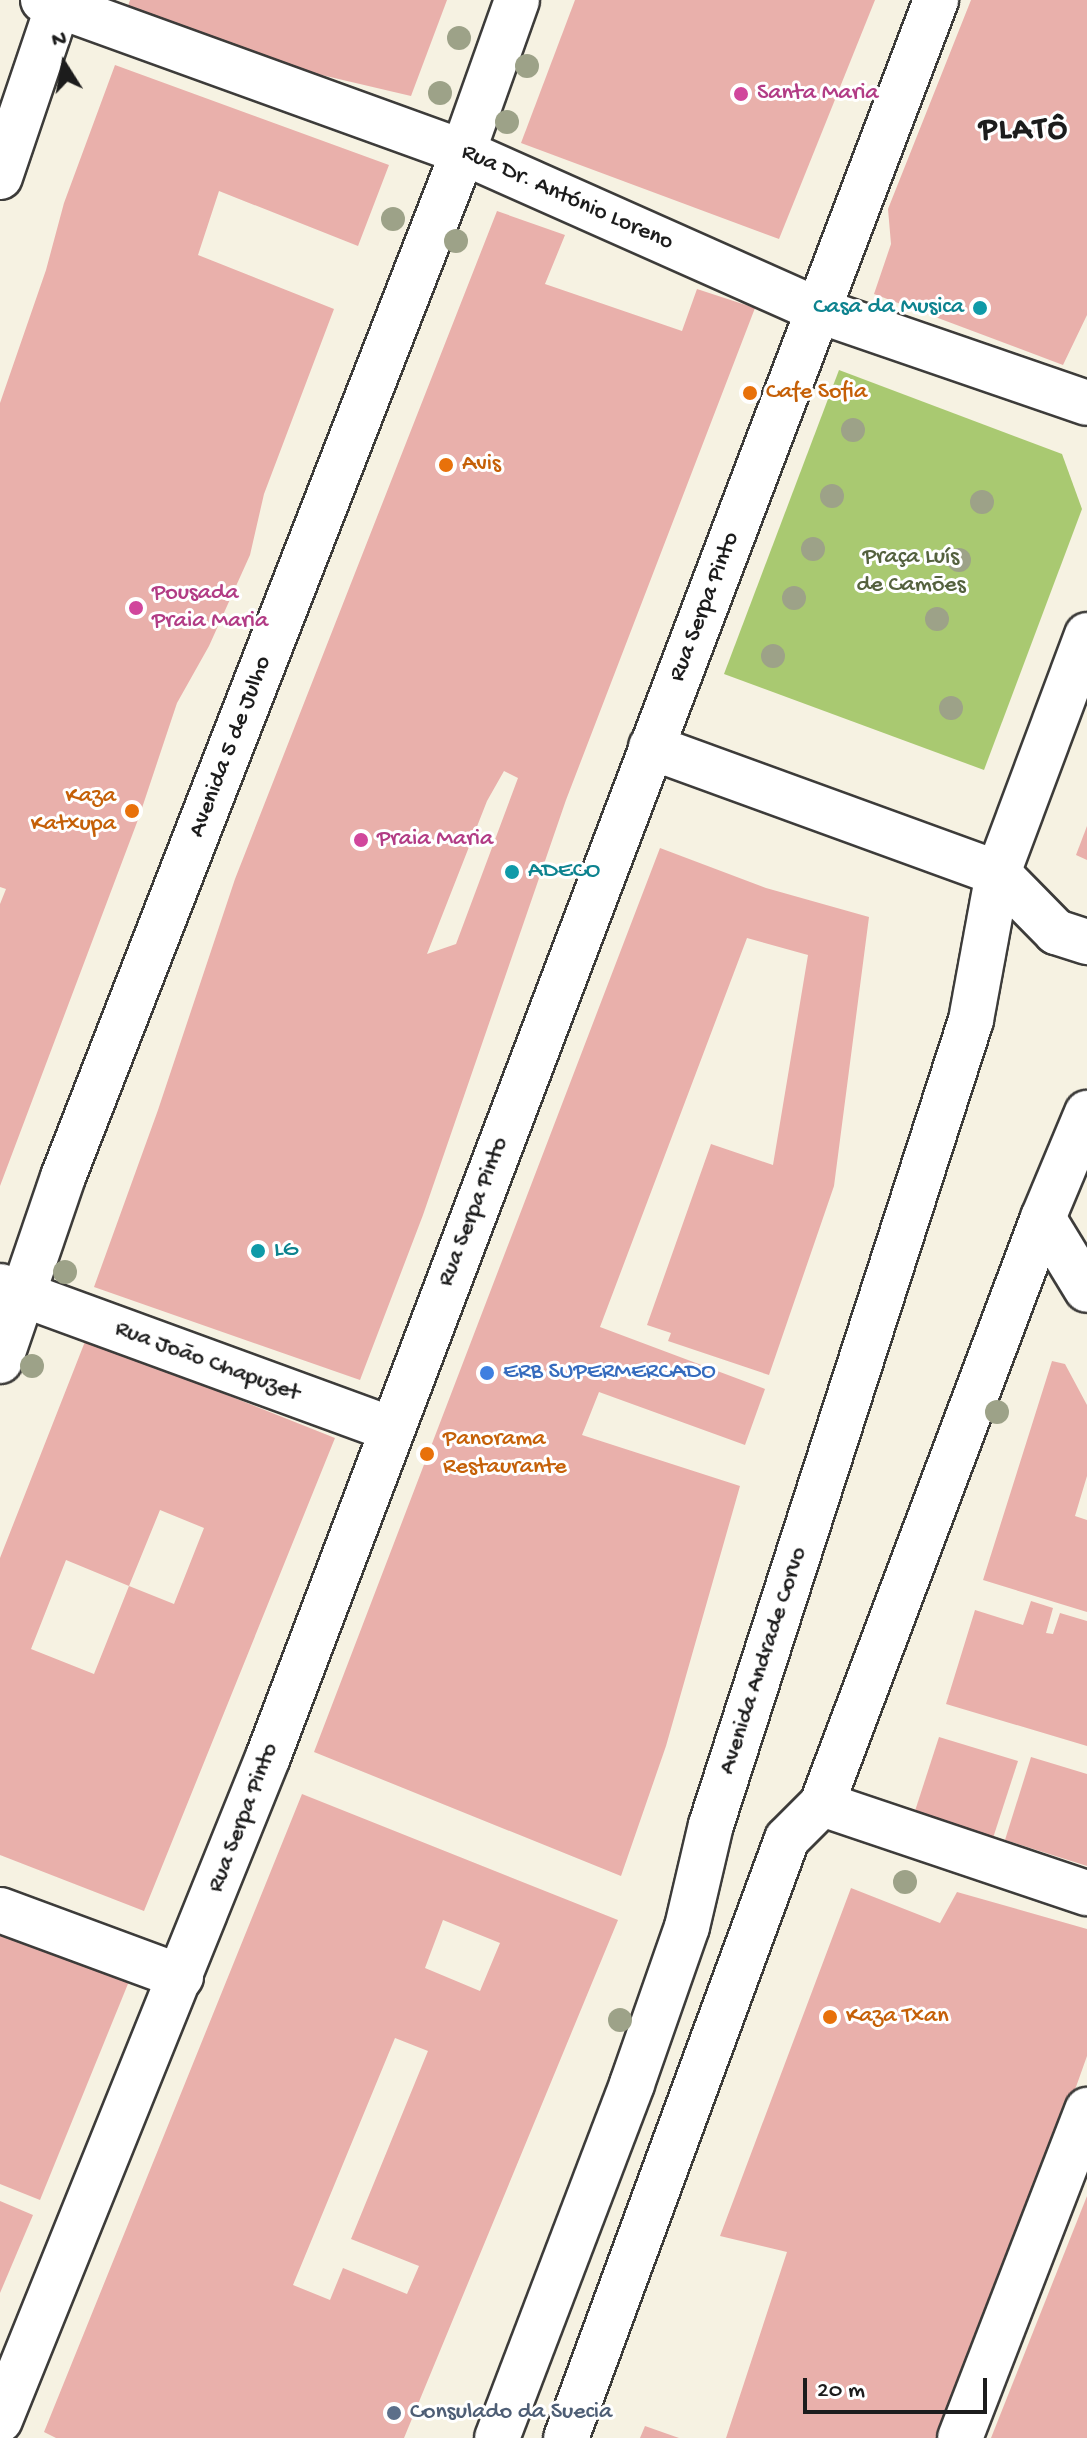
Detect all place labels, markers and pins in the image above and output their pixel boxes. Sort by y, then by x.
place label: Santa Maria [757,80,879,108]
marker: Santa Maria [732,85,750,103]
place label: Casa da Musica [813,294,964,322]
marker: Casa da Musica [971,299,989,317]
place label: Cafe Sofia [766,379,867,407]
marker: Cafe Sofia [741,384,759,402]
place label: Avis [462,451,501,479]
marker: Avis [437,456,455,474]
place label: Pousada Praia Maria [152,580,268,636]
marker: Pousada Praia Maria [127,599,145,617]
place label: Kaza Katxupa [31,783,116,839]
marker: Kaza Katxupa [123,802,141,820]
place label: Praia Maria [377,826,493,854]
marker: Praia Maria [352,831,370,849]
place label: ADECO [528,858,600,886]
marker: ADECO [503,863,521,881]
place label: LG [274,1237,298,1265]
marker: LG [249,1242,267,1260]
place label: ERB SUPERMERCADO [503,1359,716,1387]
marker: ERB SUPERMERCADO [478,1364,496,1382]
place label: Panorama Restaurante [443,1426,567,1482]
marker: Panorama Restaurante [418,1445,436,1463]
place label: Kaza Txan [846,2003,949,2031]
marker: Kaza Txan [821,2008,839,2026]
place label: Consulado da Suecia [410,2399,612,2427]
marker: Consulado da Suecia [385,2404,403,2422]

